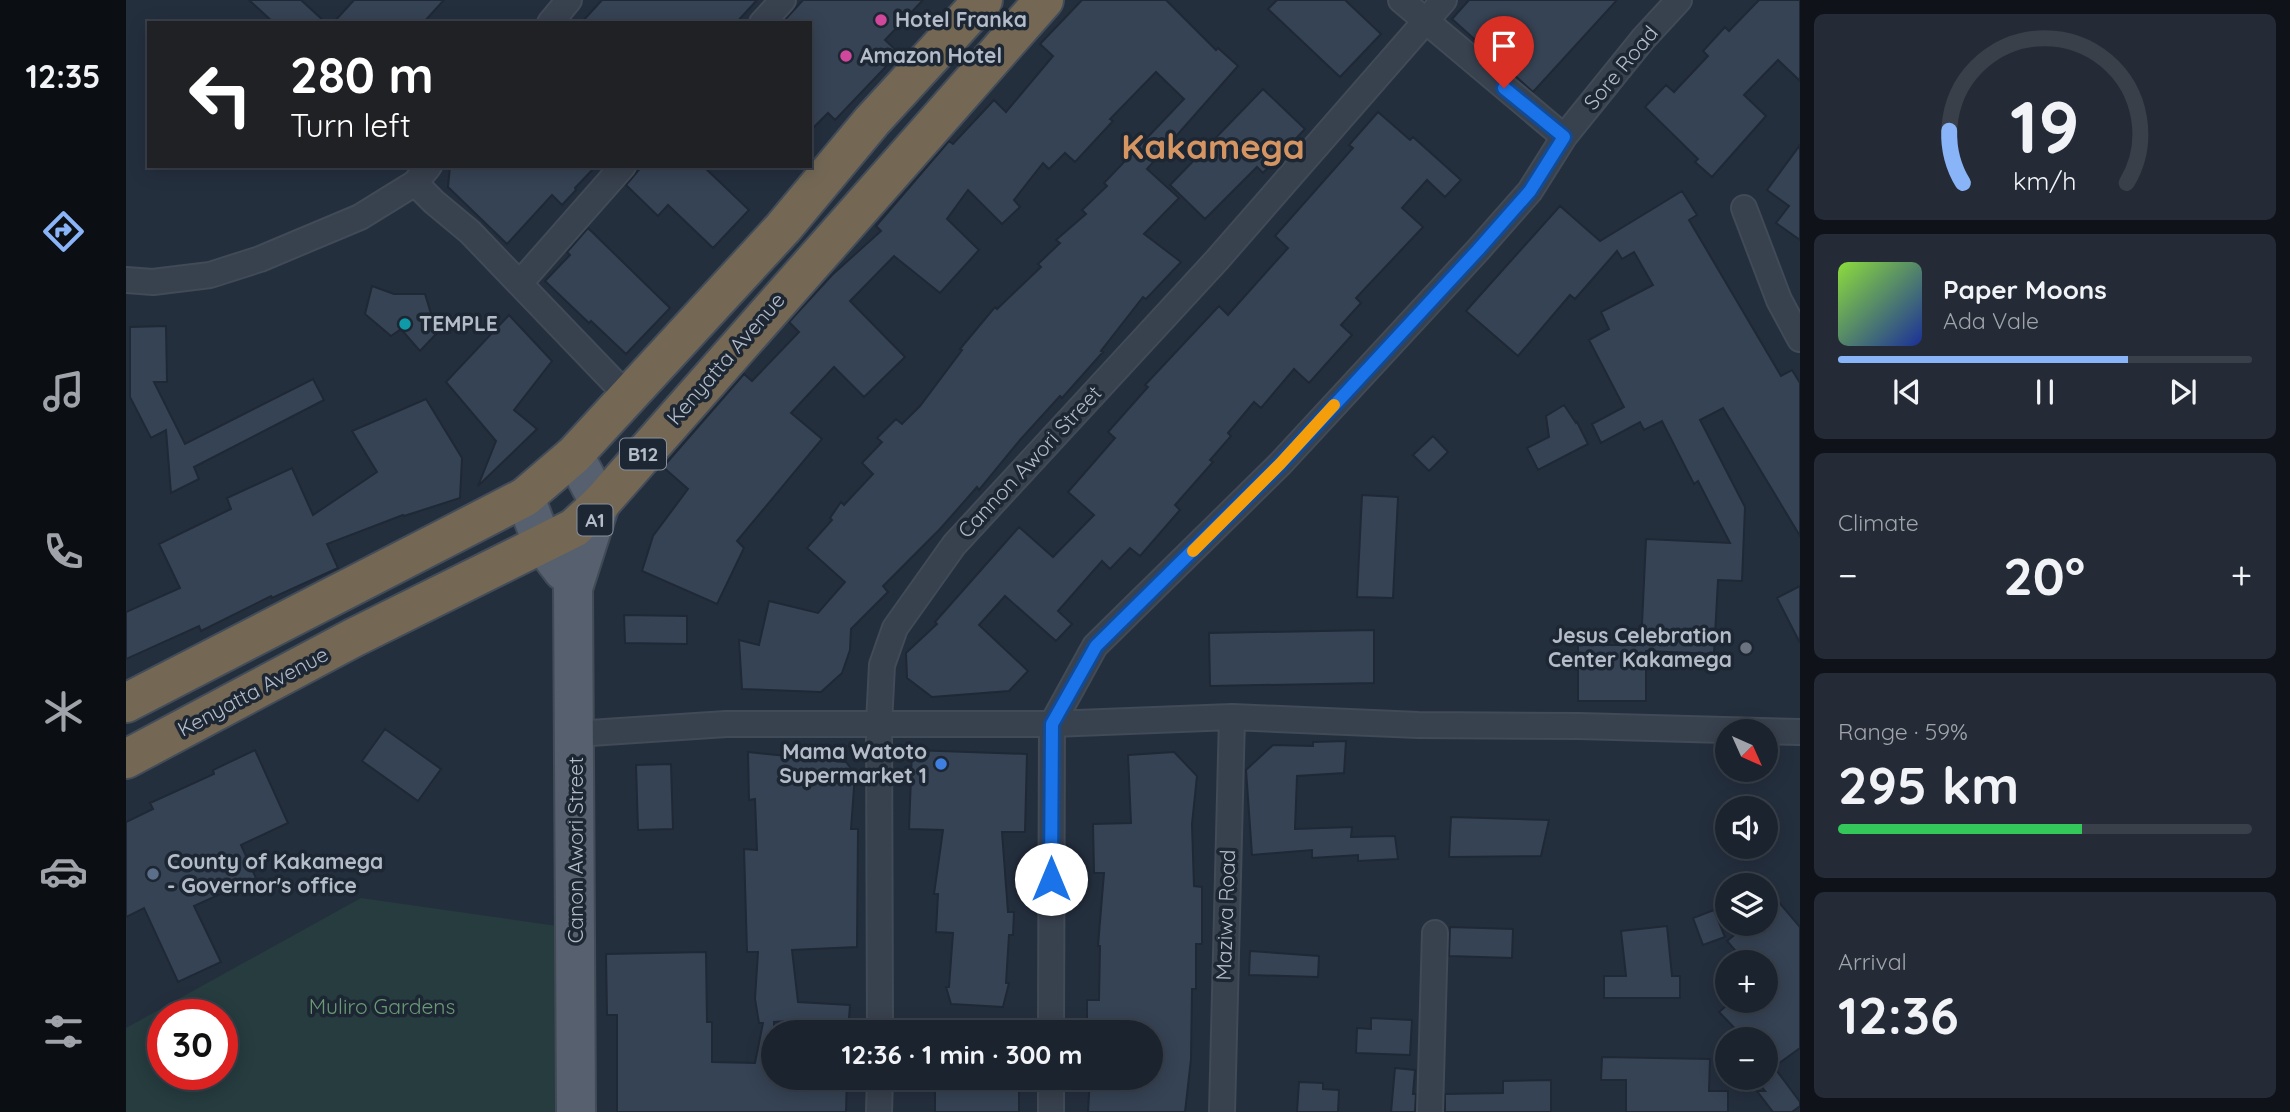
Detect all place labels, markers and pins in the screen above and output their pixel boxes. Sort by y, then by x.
place label: Hotel Franka [895,6,1027,32]
marker: Hotel Franka [873,12,889,28]
pin [1474,16,1534,88]
place label: Amazon Hotel [860,42,1002,68]
marker: Amazon Hotel [838,48,854,64]
place label: TEMPLE [419,310,498,336]
marker: TEMPLE [397,316,413,332]
place label: Jesus Celebration Center Kakamega [1548,622,1732,672]
marker: Jesus Celebration Center Kakamega [1738,640,1754,656]
place label: Mama Watoto Supermarket 1 [779,738,927,788]
marker: Mama Watoto Supermarket 1 [933,756,949,772]
place label: County of Kakamega - Governor's office [167,848,383,898]
marker: County of Kakamega - Governor's office [145,866,161,882]

